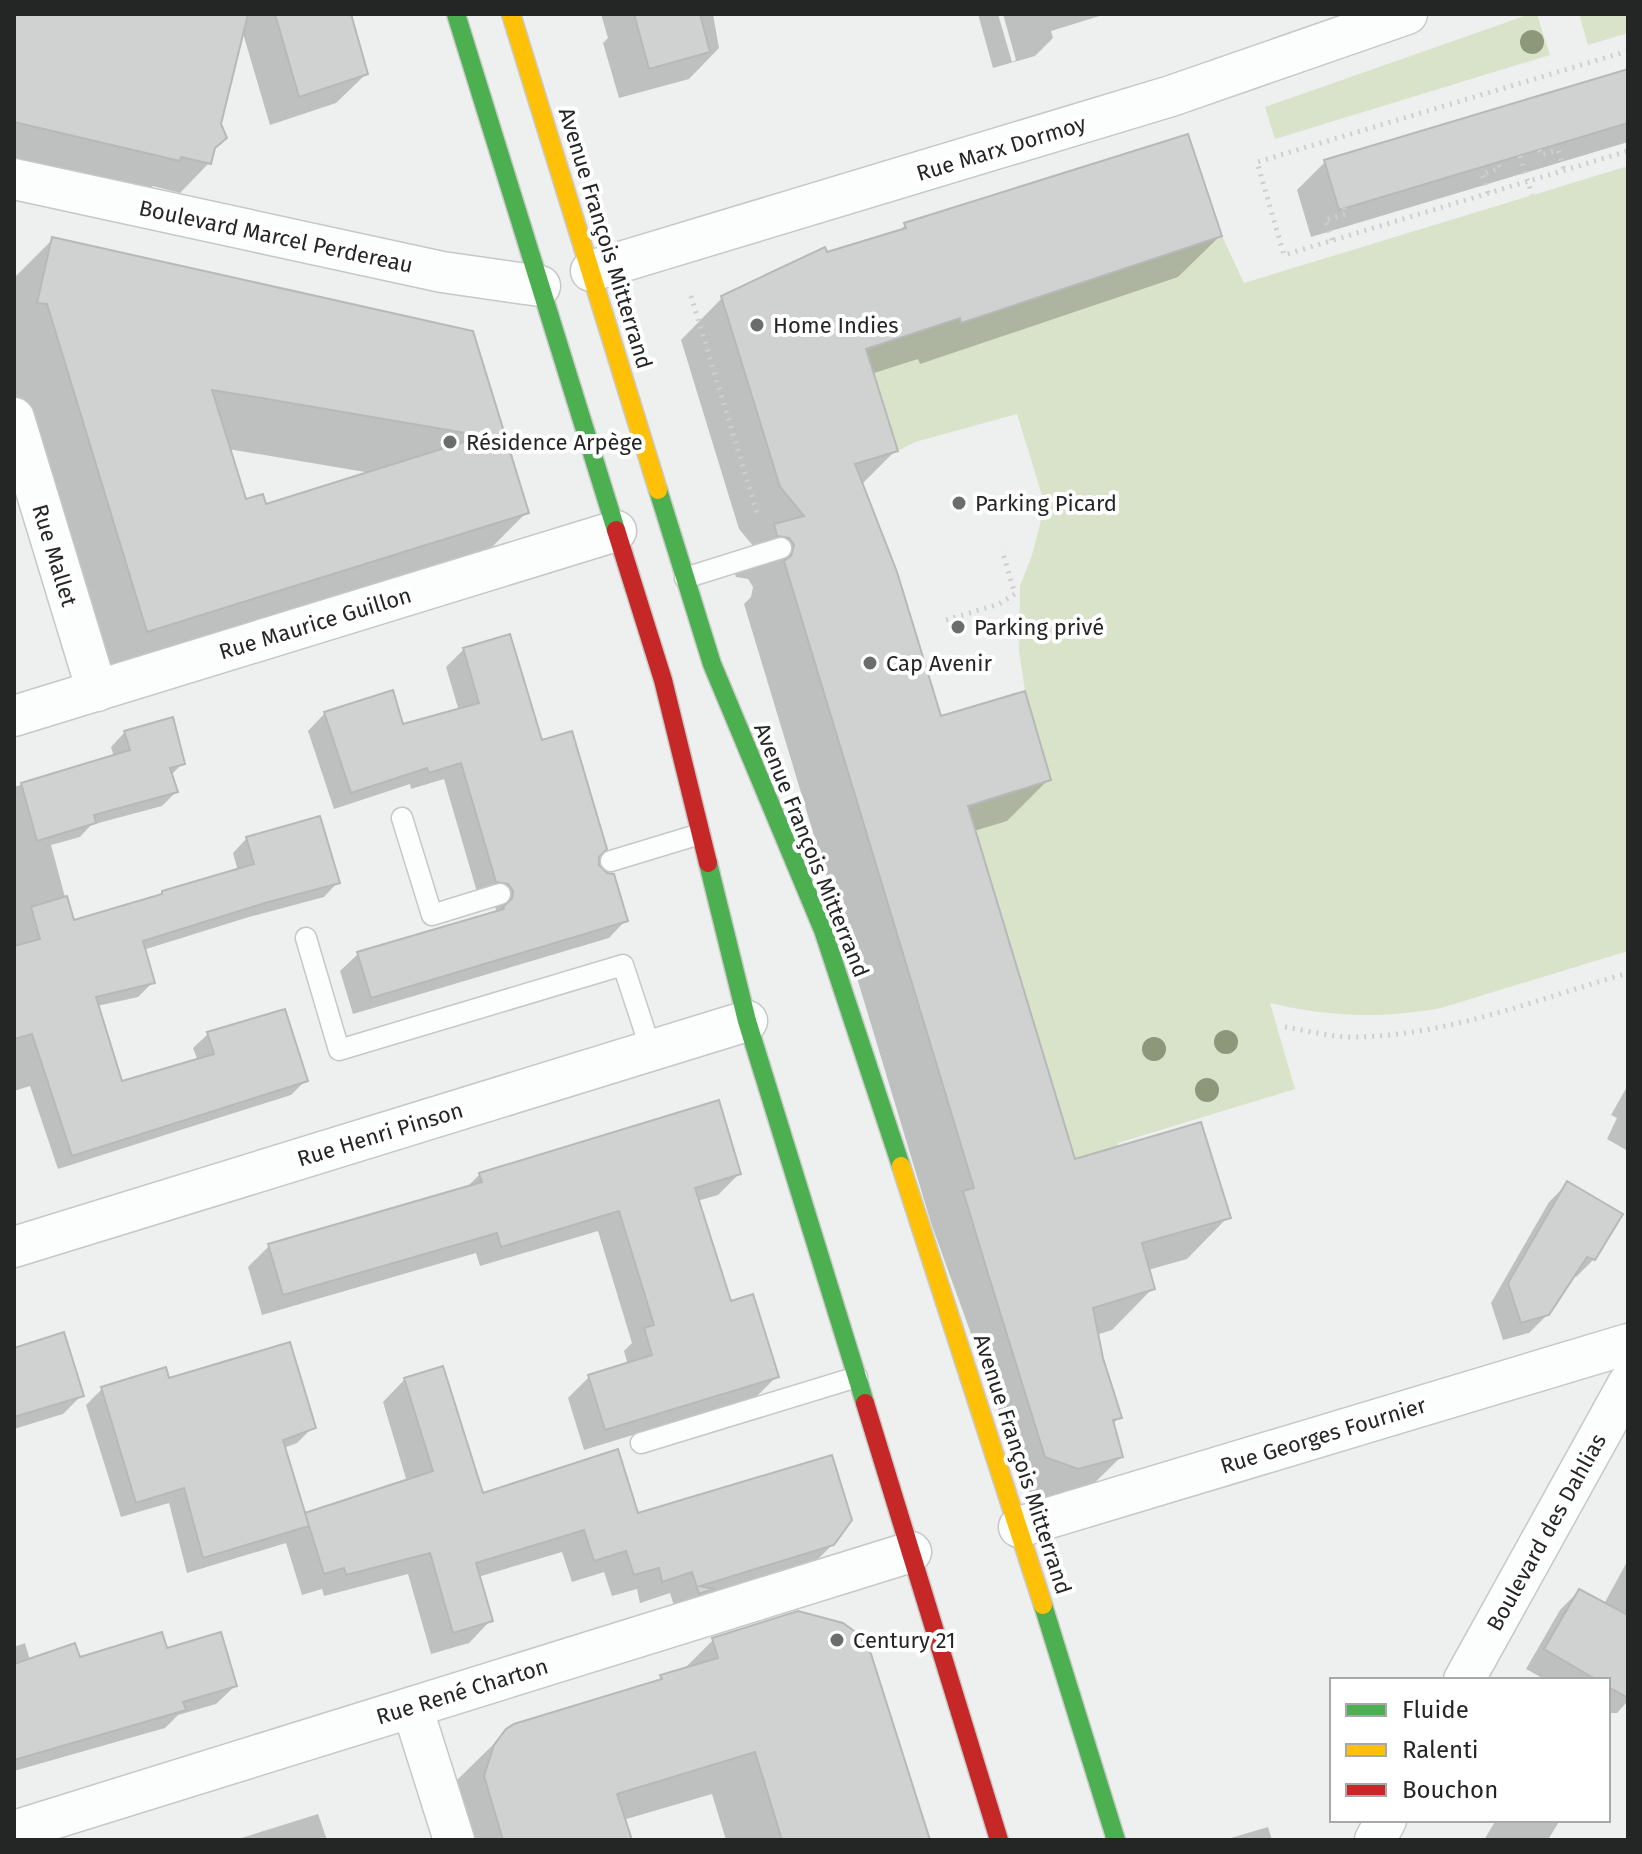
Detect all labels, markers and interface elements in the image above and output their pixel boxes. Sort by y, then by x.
street label: Avenue François Mitterrand [553,104,658,372]
street label: Rue Marx Dormoy [913,110,1089,187]
street label: Boulevard Marcel Perdereau [137,194,415,279]
place label: Home Indies [773,312,899,339]
marker: Home Indies [748,316,766,334]
place label: Résidence Arpège [466,429,643,456]
marker: Résidence Arpège [441,433,459,451]
place label: Parking Picard [975,490,1117,517]
marker: Parking Picard [950,494,968,512]
street label: Rue Mallet [26,501,83,610]
street label: Rue Maurice Guillon [216,581,415,666]
place label: Parking privé [974,614,1104,641]
marker: Parking privé [949,618,967,636]
place label: Cap Avenir [886,650,992,677]
marker: Cap Avenir [861,654,879,672]
street label: Avenue François Mitterrand [748,719,875,981]
street label: Rue Henri Pinson [294,1096,466,1173]
street label: Avenue François Mitterrand [968,1331,1077,1598]
street label: Rue Georges Fournier [1217,1391,1430,1480]
street label: Boulevard des Dahlias [1481,1429,1612,1636]
place label: Century 21 [853,1627,956,1654]
marker: Century 21 [828,1631,846,1649]
street label: Rue René Charton [373,1652,551,1730]
legend [1330,1678,1610,1822]
text: Fluide [1402,1696,1469,1724]
text: Ralenti [1402,1736,1479,1764]
text: Bouchon [1402,1776,1498,1804]

